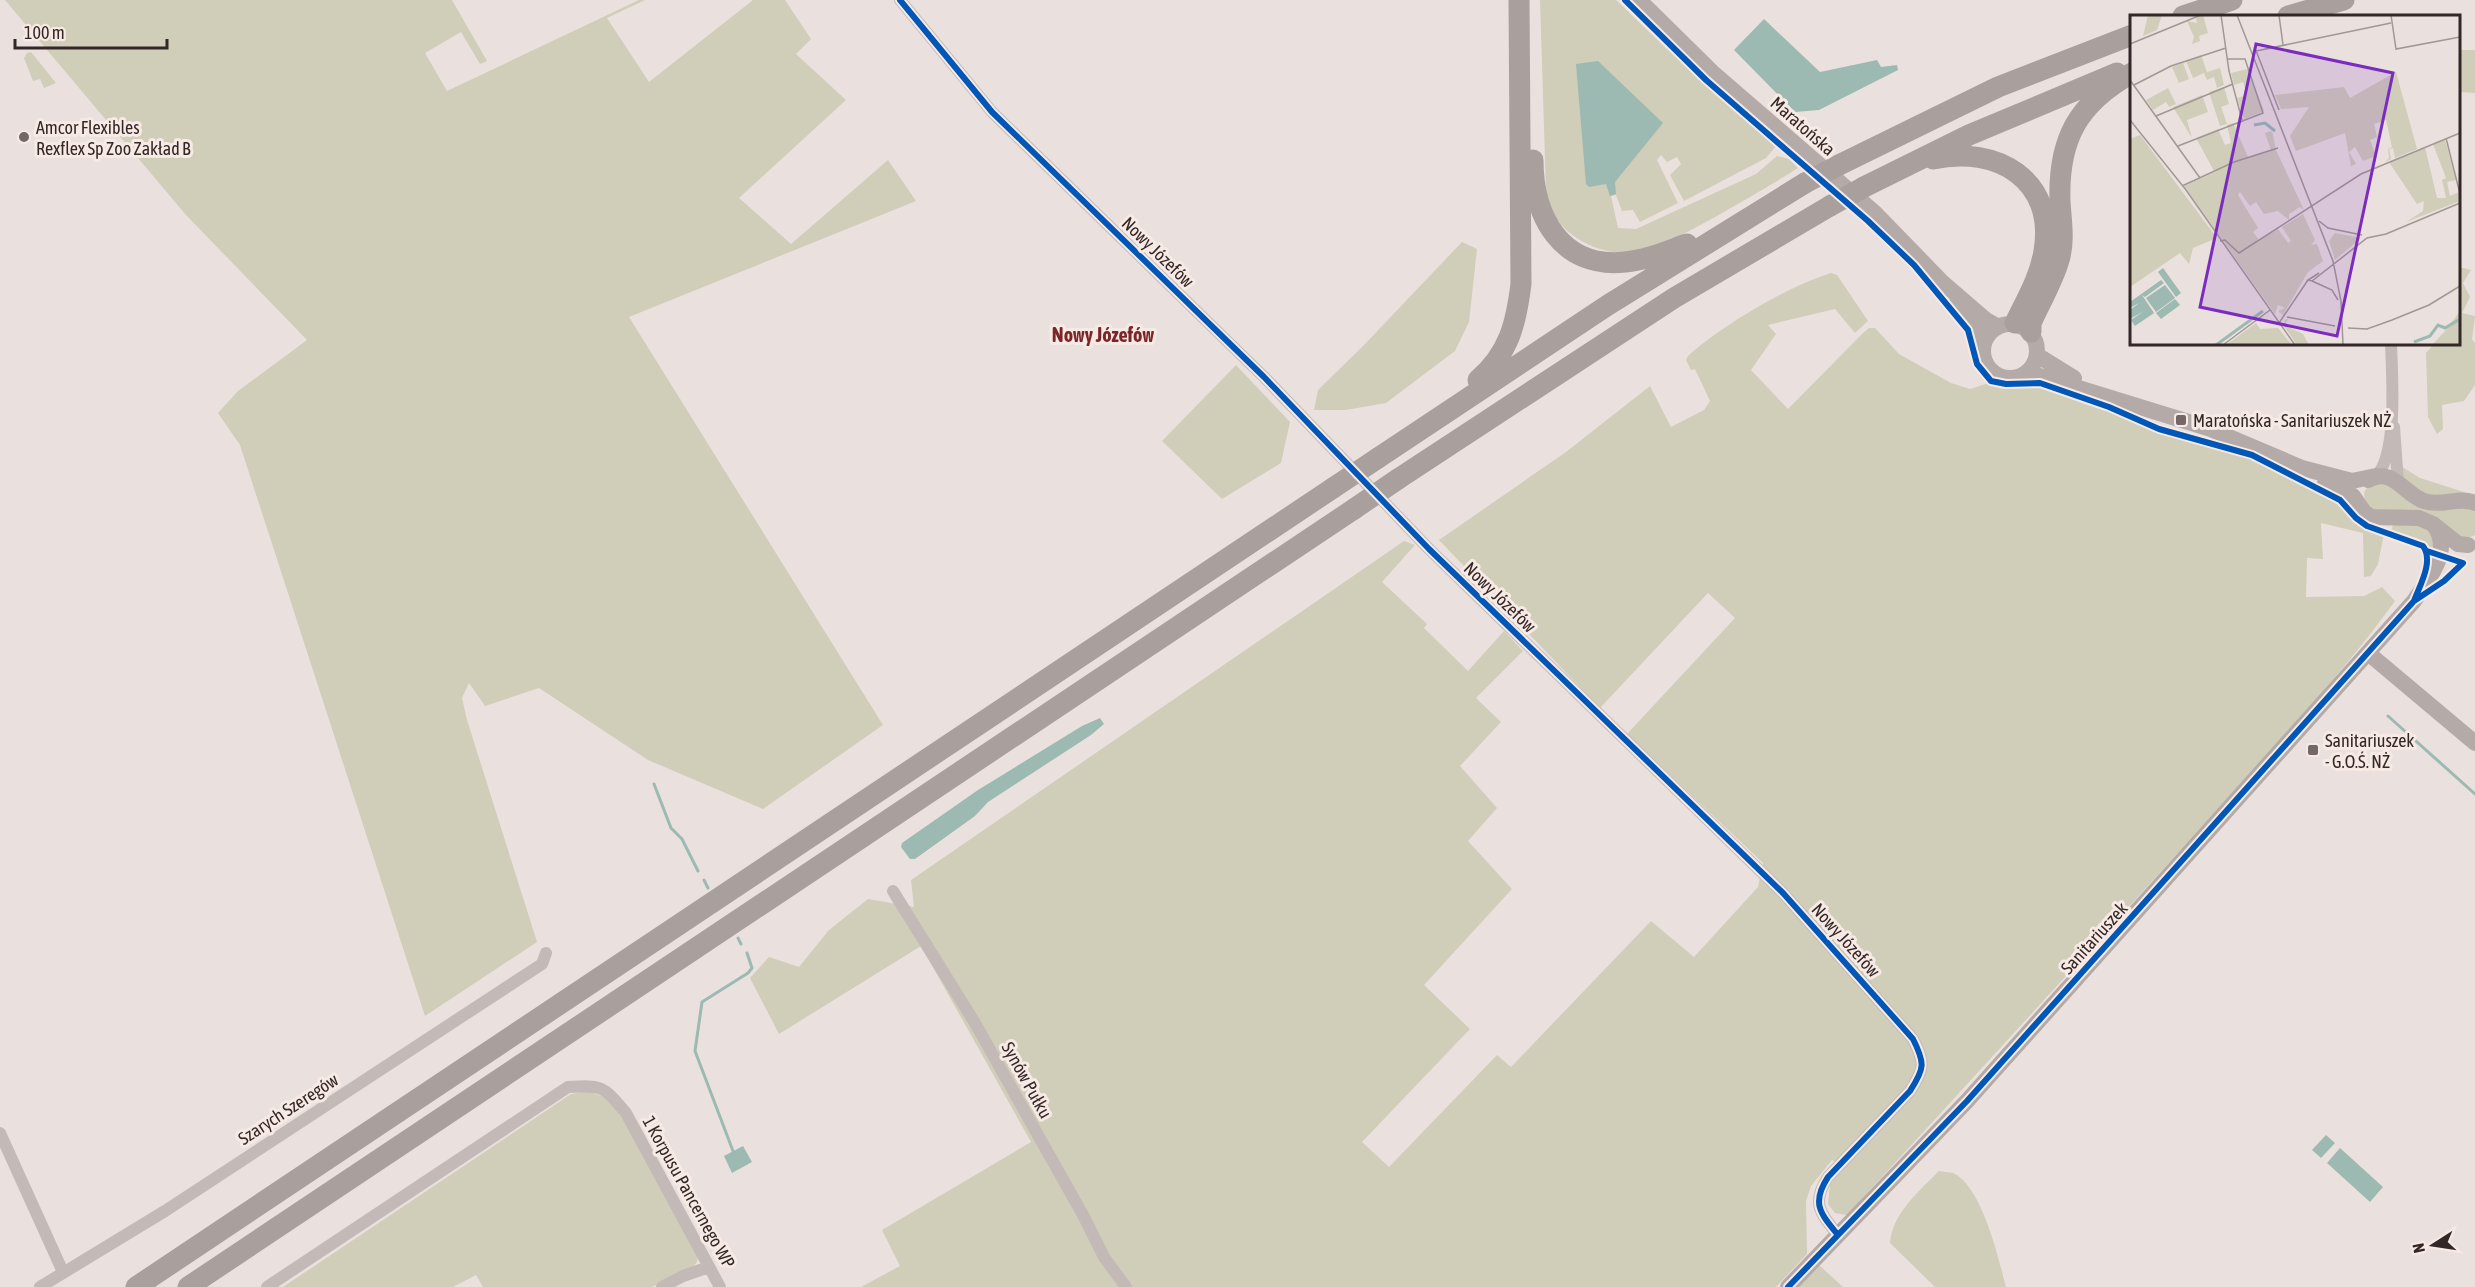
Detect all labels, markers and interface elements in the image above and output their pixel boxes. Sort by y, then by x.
scale bar [15,12,166,50]
inset map [2130,15,2460,345]
text: 100 m [24,22,65,43]
street label: Maratońska [1766,92,1840,160]
place label: Amcor Flexibles Rexflex Sp Zoo Zakład B [36,117,191,159]
marker: Amcor Flexibles Rexflex Sp Zoo Zakład B [17,130,31,144]
street label: Nowy Józefów [1118,212,1199,292]
district label: Nowy Józefów [1052,323,1154,346]
place label: Maratońska - Sanitariuszek NŻ [2193,410,2391,431]
marker: Maratońska - Sanitariuszek NŻ [2174,413,2188,427]
street label: Nowy Józefów [1460,557,1541,637]
place label: Sanitariuszek - G.O.Ś. NŻ [2325,730,2414,772]
marker: Sanitariuszek - G.O.Ś. NŻ [2306,743,2320,757]
street label: Sanitariuszek [2056,898,2132,978]
street label: Nowy Józefów [1807,899,1885,981]
street label: Synów Pułku [997,1038,1057,1122]
street label: Szarych Szeregów [234,1069,342,1149]
street label: 1 Korpusu Pancernego WP [638,1112,740,1272]
north arrow [2403,1215,2463,1275]
text: N [2409,1242,2428,1255]

